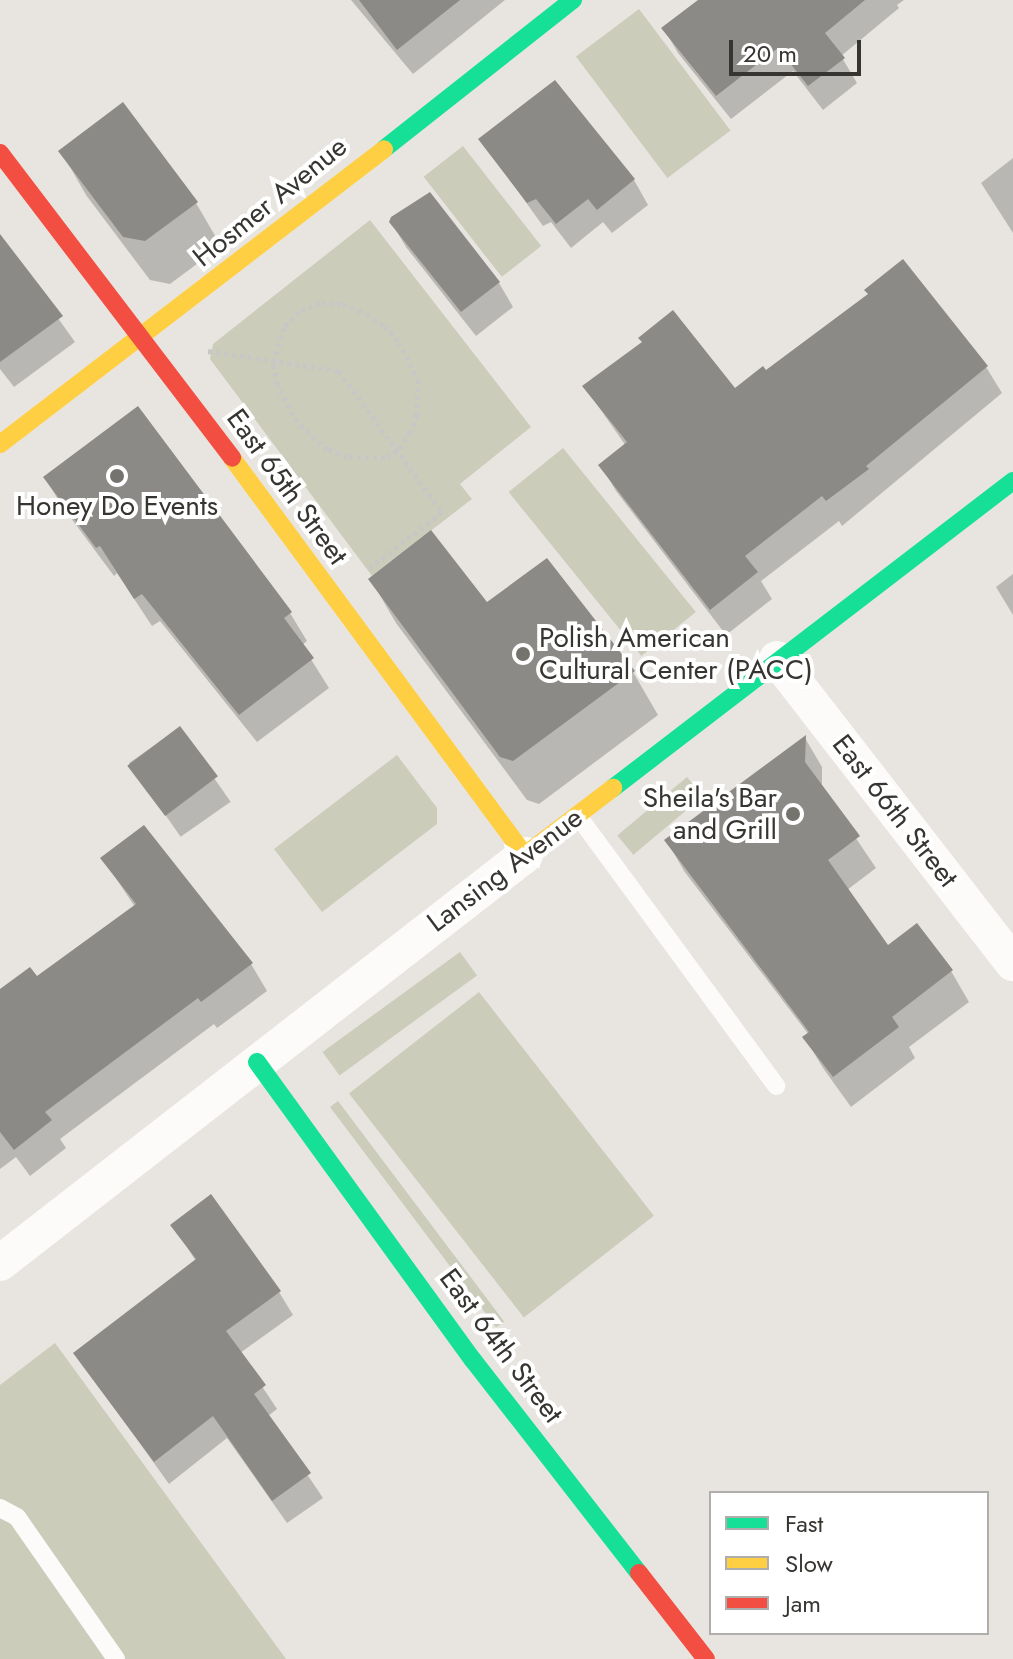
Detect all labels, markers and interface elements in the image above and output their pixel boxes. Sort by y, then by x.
scale bar [733,24,865,74]
text: 20 m [743,36,797,71]
street label: Hosmer Avenue [186,130,354,274]
street label: East 65th Street [219,403,355,571]
marker: Honey Do Events [108,467,126,485]
place label: Honey Do Events [16,489,218,523]
place label: Polish American Cultural Center (PACC) [539,621,813,687]
marker: Polish American Cultural Center (PACC) [514,645,532,663]
street label: East 66th Street [825,728,965,894]
place label: Sheila's Bar and Grill [643,781,777,847]
street label: Lansing Avenue [421,801,589,939]
marker: Sheila's Bar and Grill [784,805,802,823]
street label: East 64th Street [432,1262,570,1430]
legend [709,1491,989,1635]
text: Fast [785,1506,823,1541]
text: Slow [785,1546,833,1581]
text: Jam [785,1586,821,1621]

